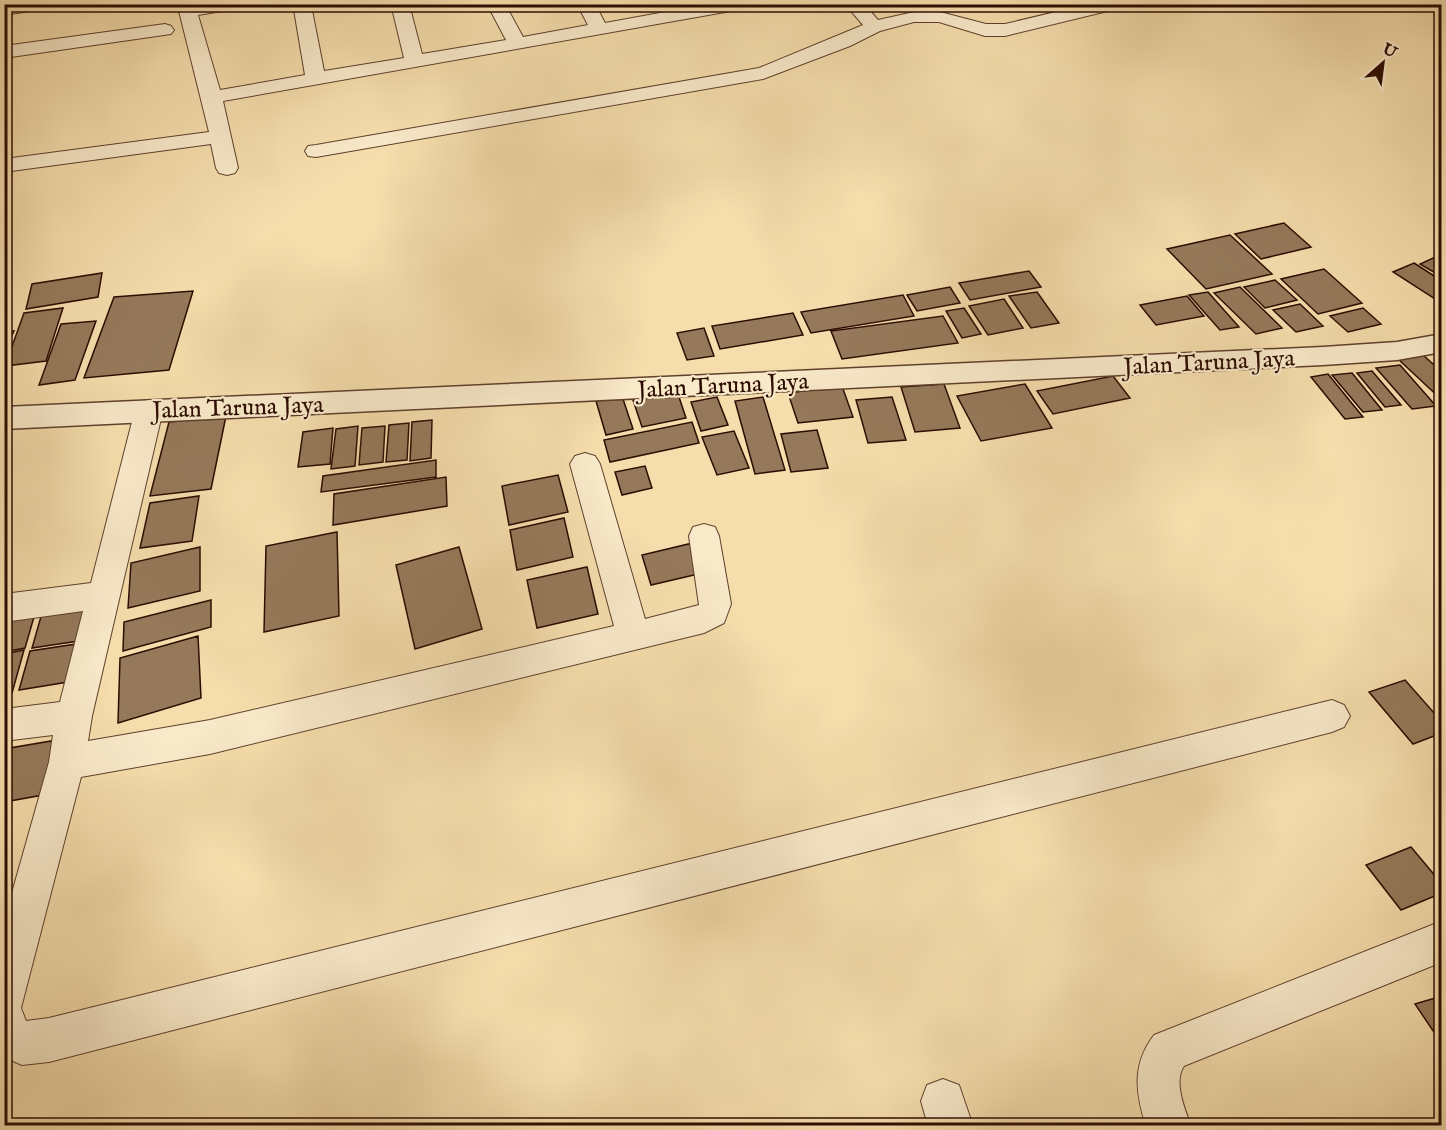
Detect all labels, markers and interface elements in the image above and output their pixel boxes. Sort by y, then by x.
north arrow [1353,33,1413,93]
text: U [1378,39,1400,64]
street label: Jalan Taruna Jaya [1120,343,1296,384]
street label: Jalan Taruna Jaya [634,366,810,407]
street label: Jalan Taruna Jaya [149,390,325,427]

